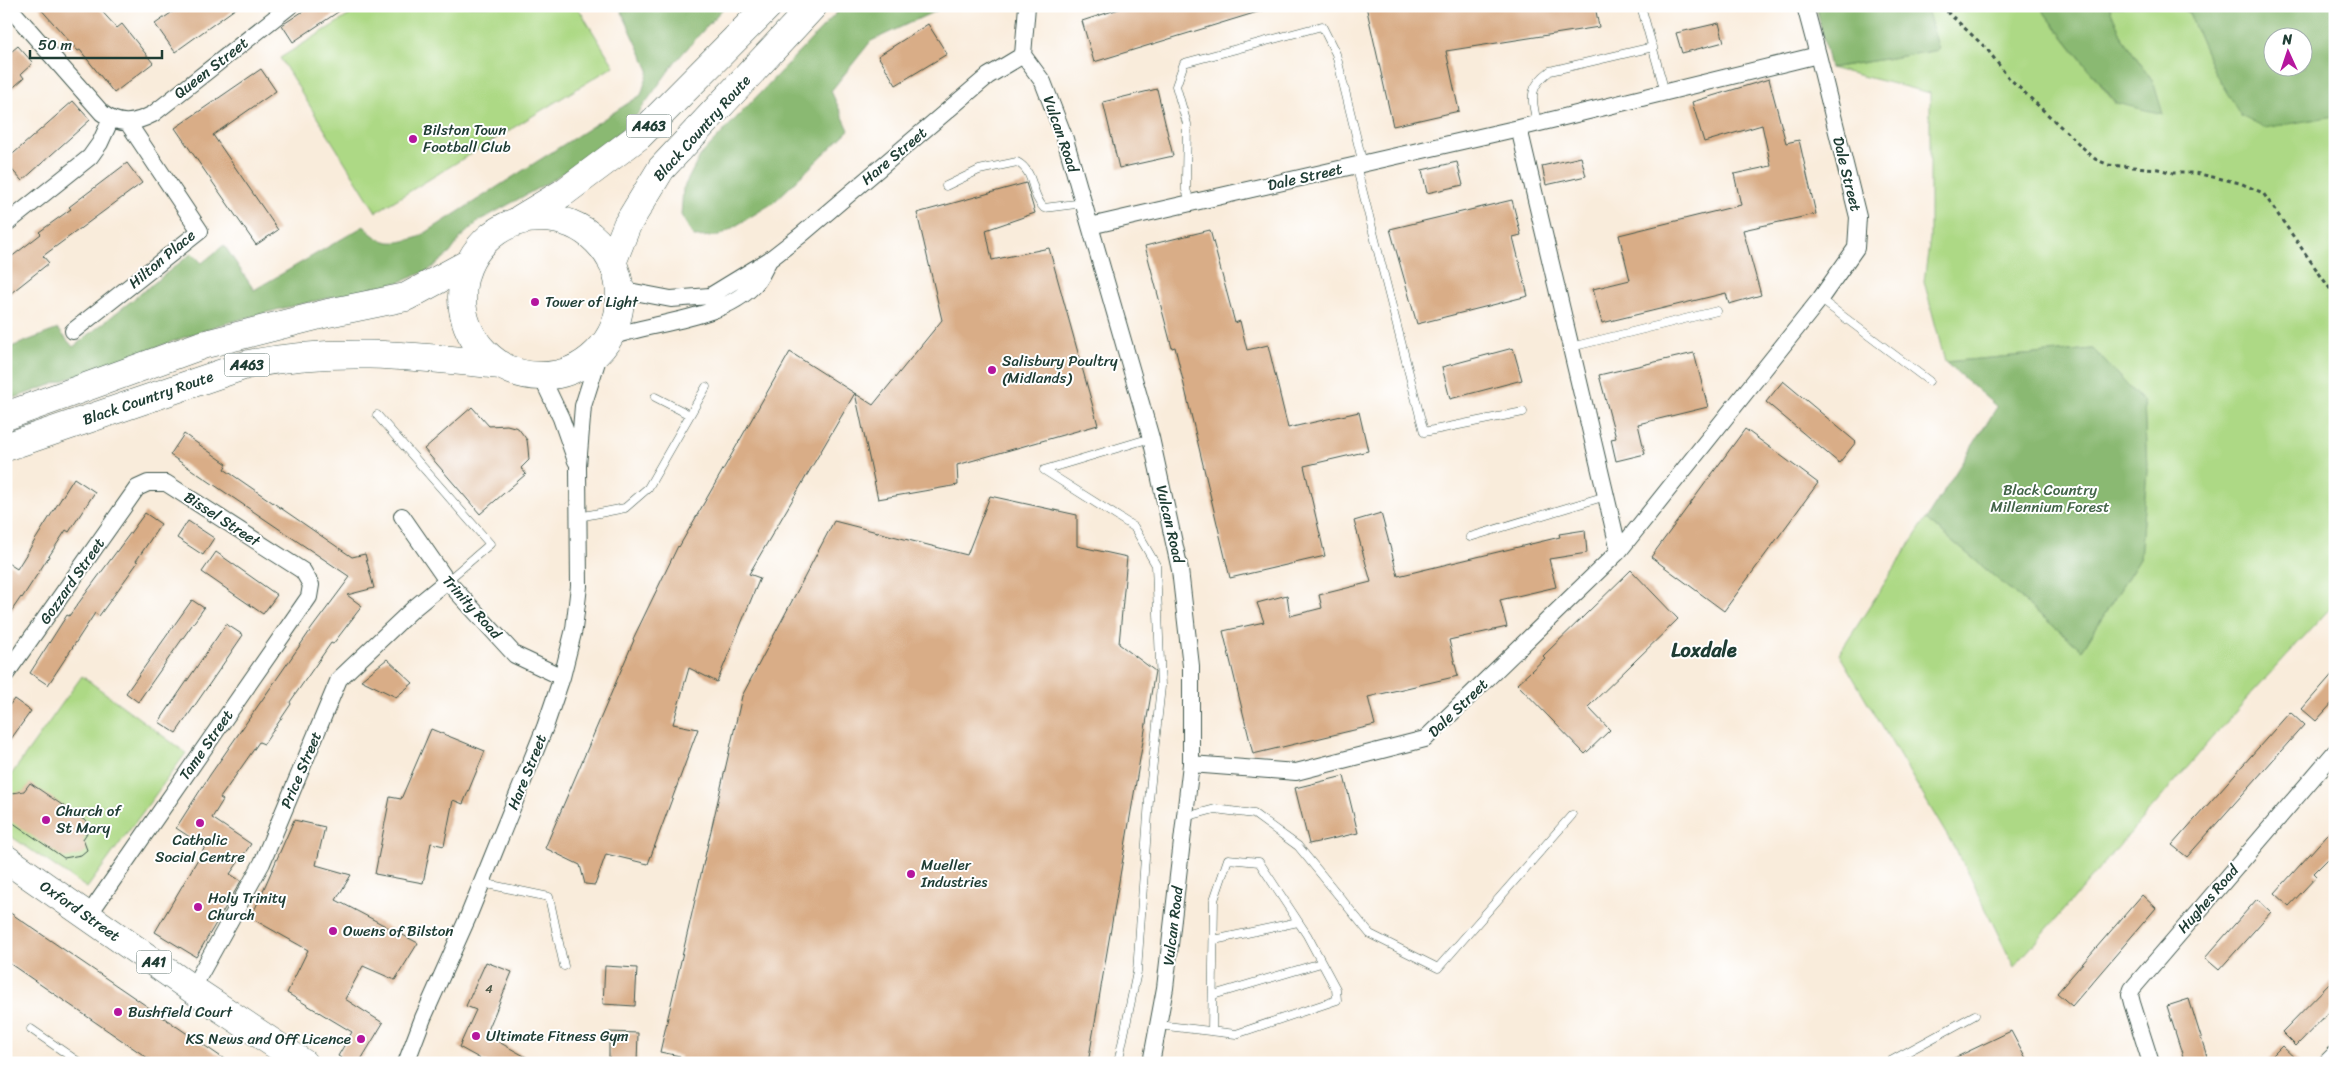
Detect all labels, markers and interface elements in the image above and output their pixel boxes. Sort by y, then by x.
text: N [2281,27,2293,52]
scale bar [30,28,162,60]
north arrow [2264,28,2314,78]
street label: Queen Street [168,30,254,106]
text: 50 m [38,32,73,58]
street label: Black Country Route [647,69,757,187]
street label: Vulcan Road [1036,92,1087,177]
road number: A463 [626,114,672,138]
place label: Bilston Town Football Club [423,117,511,160]
street label: Hare Street [855,120,933,192]
marker: Bilston Town Football Club [407,133,419,145]
street label: Dale Street [1825,134,1869,214]
street label: Dale Street [1265,156,1345,198]
street label: Hilton Place [122,223,202,295]
place label: Tower of Light [545,289,639,315]
marker: Tower of Light [529,296,541,308]
place label: Salisbury Poultry (Midlands) [1002,348,1118,391]
road number: A463 [224,354,270,376]
street label: Black Country Route [79,363,217,433]
marker: Salisbury Poultry (Midlands) [986,364,998,376]
park label: Black Country Millennium Forest [1990,477,2110,520]
street label: Vulcan Road [1148,482,1192,567]
street label: Bissel Street [179,485,266,554]
street label: Gozzard Street [32,532,112,630]
street label: Trinity Road [436,569,509,646]
district label: Loxdale [1671,633,1737,668]
street label: Dale Street [1422,672,1495,744]
street label: Tame Street [172,704,240,786]
street label: Price Street [273,727,329,813]
street label: Hare Street [500,730,554,814]
place label: Church of St Mary [56,798,122,841]
marker: Church of St Mary [40,814,52,826]
marker: Catholic Social Centre [194,817,206,829]
place label: Catholic Social Centre [155,827,245,870]
place label: Mueller Industries [920,852,988,895]
street label: Hughes Road [2171,858,2246,939]
marker: Mueller Industries [905,868,917,880]
street label: Oxford Street [34,874,126,949]
street label: Vulcan Road [1155,884,1191,967]
place label: Holy Trinity Church [208,885,286,928]
marker: Holy Trinity Church [192,901,204,913]
place label: Owens of Bilston [343,918,453,944]
marker: Owens of Bilston [327,925,339,937]
road number: A41 [136,950,172,974]
house number: 4 [485,978,493,1000]
place label: Bushfield Court [128,999,233,1025]
marker: Bushfield Court [112,1006,124,1018]
place label: Ultimate Fitness Gym [486,1023,629,1049]
place label: KS News and Off Licence [186,1026,351,1052]
marker: Ultimate Fitness Gym [470,1030,482,1042]
marker: KS News and Off Licence [355,1033,367,1045]

